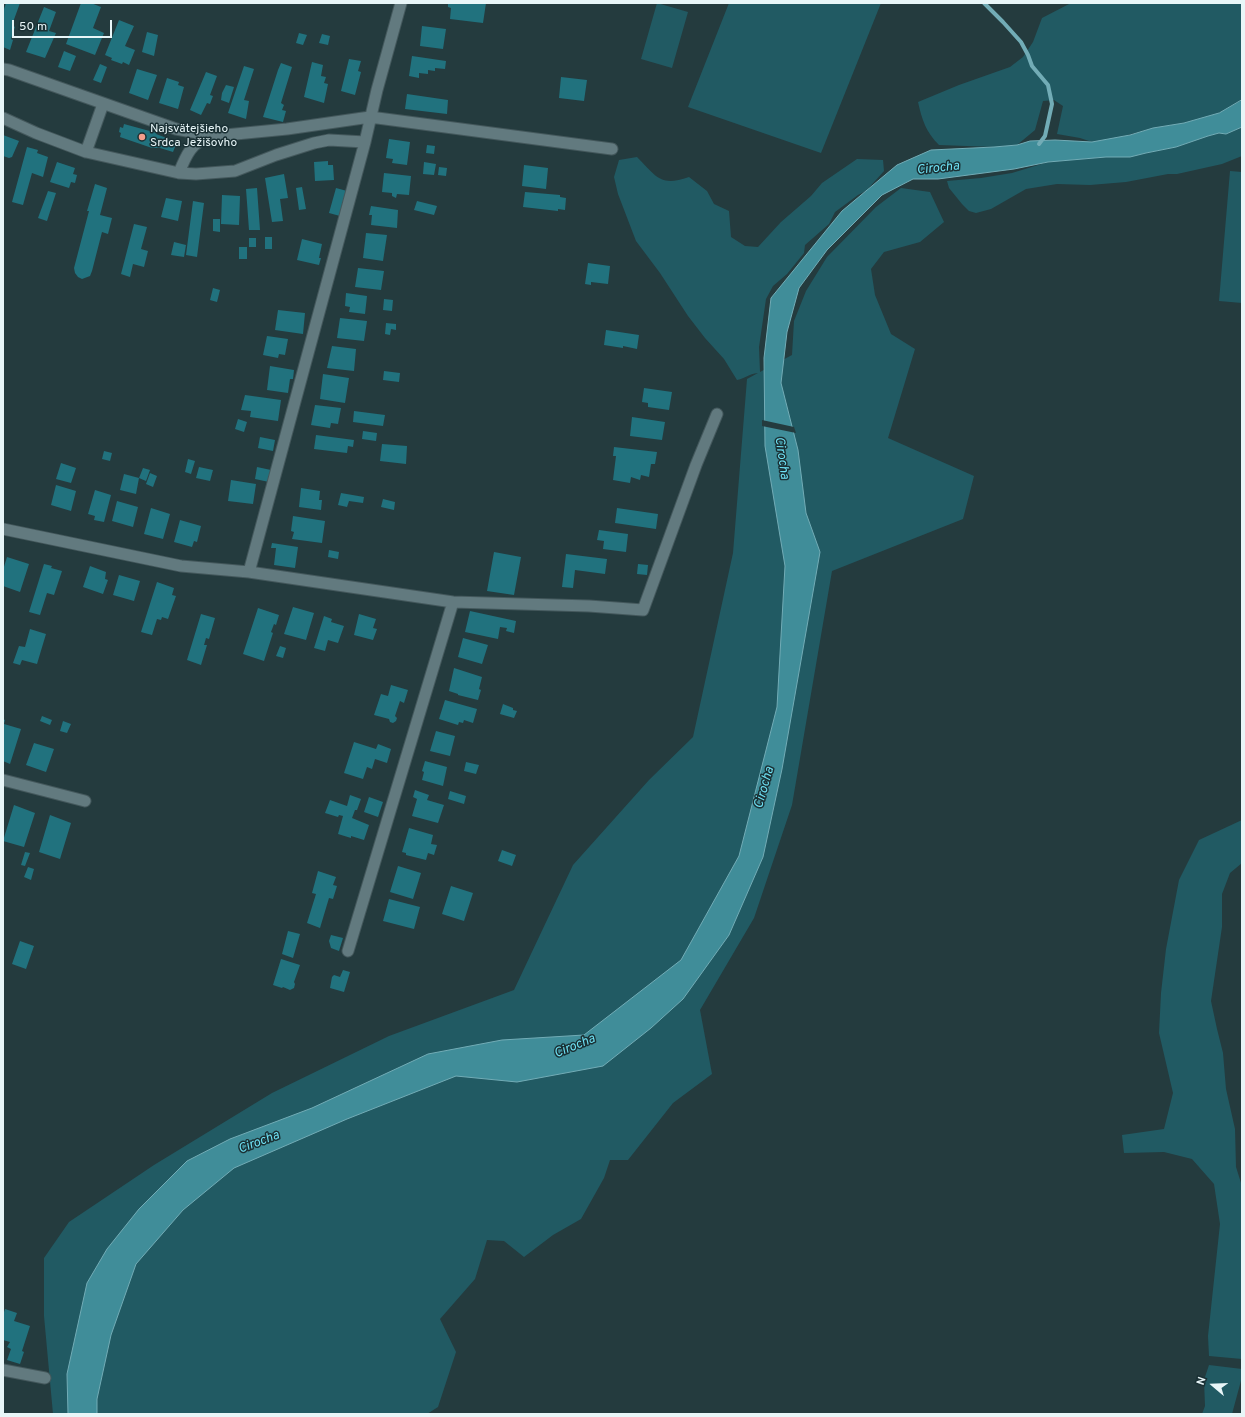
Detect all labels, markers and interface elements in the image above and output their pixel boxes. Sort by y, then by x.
scale bar [14,12,114,38]
text: 50 m [19,19,47,35]
place label: Najsvätejšieho Srdca Ježišovho [150,123,237,151]
marker: Najsvätejšieho Srdca Ježišovho [137,132,147,142]
water label: Cirocha [916,159,960,179]
water label: Cirocha [770,436,792,480]
water label: Cirocha [752,765,778,811]
water label: Cirocha [552,1032,598,1062]
water label: Cirocha [236,1128,282,1158]
north arrow [1193,1365,1233,1405]
text: N [1194,1375,1210,1387]

